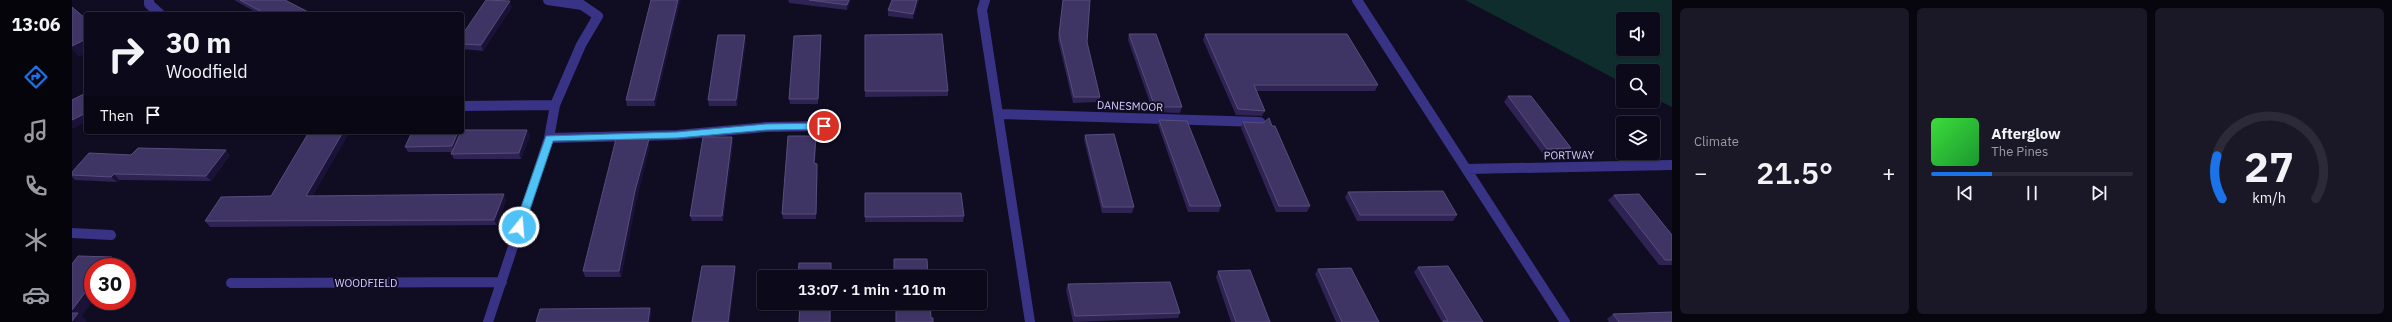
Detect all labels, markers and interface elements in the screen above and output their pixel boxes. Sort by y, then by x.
map controls [1616,12,1660,160]
button: sound [1616,12,1660,56]
text: 13:06 [11,13,61,36]
text: 30 m [166,24,231,61]
icon: right [100,28,152,80]
text: Woodfield [166,60,248,83]
icon: directions [22,63,50,91]
button: search [1616,64,1660,108]
street label: DANESMOOR [1097,98,1163,114]
icon: arrive [142,104,164,126]
text: Then [100,106,134,125]
pin [807,109,841,143]
icon: arrive [813,115,835,137]
button: layers [1616,116,1660,160]
icon: music [22,117,50,145]
text: Afterglow [1991,124,2061,143]
text: Climate [1694,133,1739,150]
text: 27 [2244,139,2294,193]
text: The Pines [1991,143,2048,160]
street label: PORTWAY [1544,148,1595,162]
text: 21.5° [1756,153,1833,192]
text: − [1694,158,1707,187]
text: + [1882,158,1895,187]
icon: phone [22,172,50,200]
icon: previous [1954,182,1976,204]
icon: pause [2021,182,2043,204]
icon: next [2088,182,2110,204]
text: km/h [2253,188,2286,207]
position arrow [498,206,540,248]
icon: climate [22,226,50,254]
speed limit sign: 30 [84,258,136,310]
street label: WOODFIELD [335,276,397,290]
text: 13:07 · 1 min · 110 m [798,280,946,299]
icon: car [22,281,50,309]

